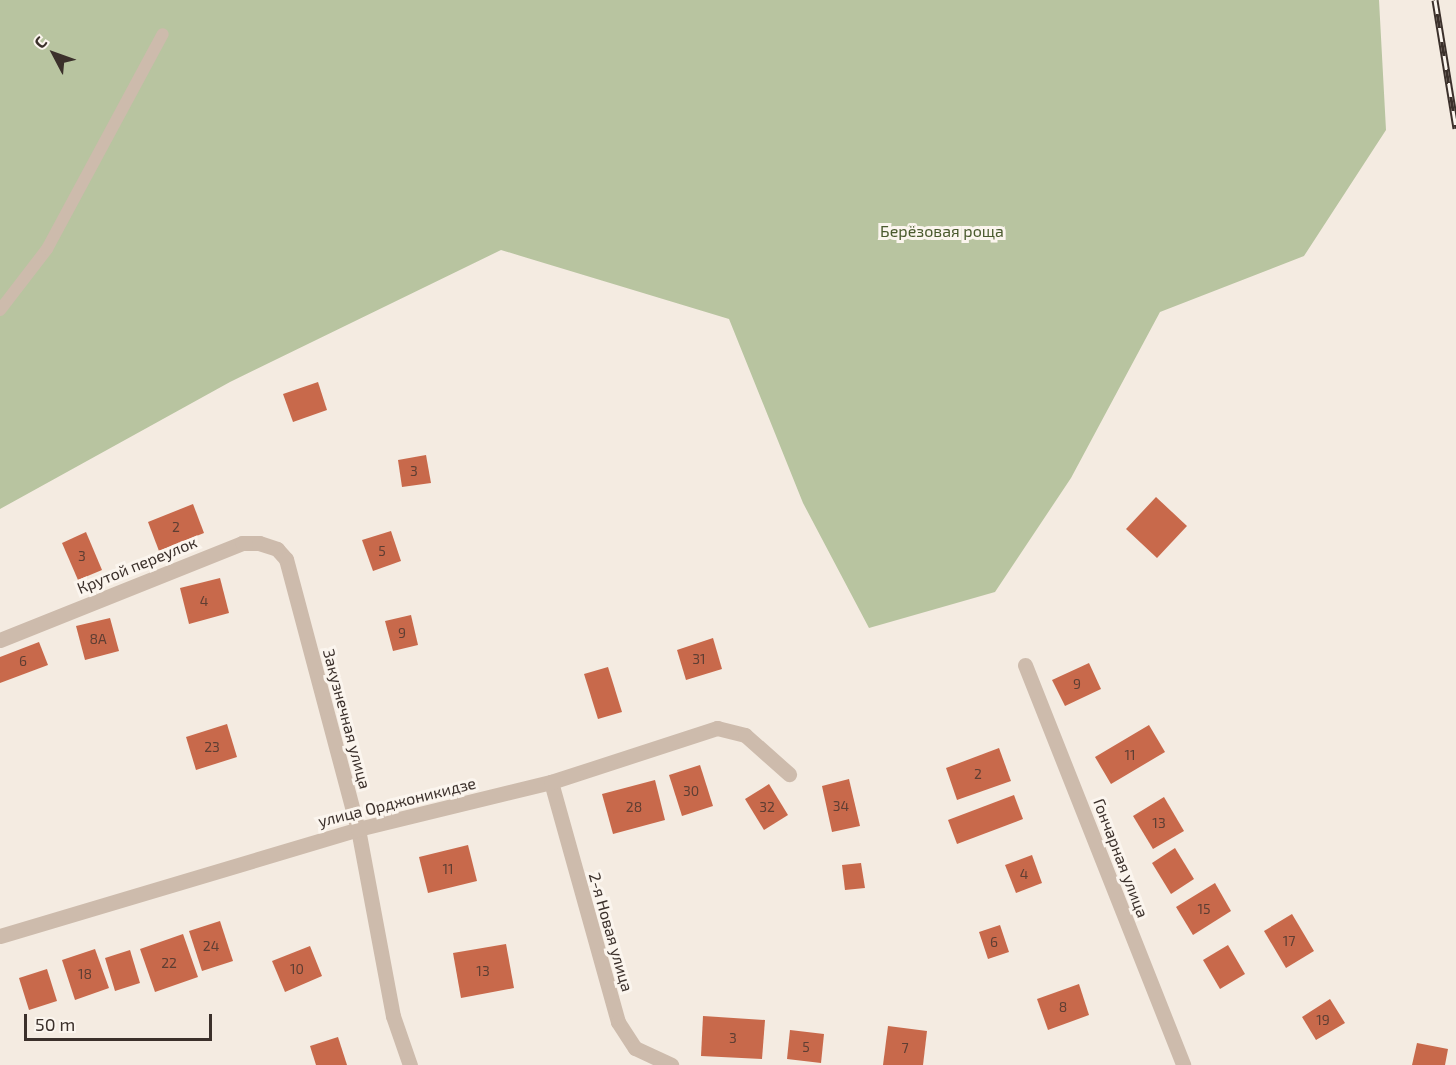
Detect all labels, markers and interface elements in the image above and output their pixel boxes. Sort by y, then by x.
north arrow [24,24,84,84]
text: С [30,32,50,52]
park label: Берёзовая роща [880,221,1004,241]
house number: 3 [410,463,418,479]
house number: 2 [172,519,180,535]
street label: Крутой переулок [74,532,200,598]
house number: 5 [378,543,386,559]
house number: 3 [78,548,86,564]
house number: 4 [200,593,208,609]
house number: 9 [398,625,406,641]
house number: 8А [89,631,107,647]
street label: Закузнечная улица [319,647,375,791]
house number: 31 [692,651,706,667]
house number: 6 [19,653,27,669]
house number: 9 [1073,676,1081,692]
house number: 23 [204,739,220,755]
house number: 11 [1124,747,1136,763]
house number: 2 [974,766,982,782]
street label: улица Орджоникидзе [316,773,478,831]
house number: 30 [683,783,699,799]
street label: Гончарная улица [1089,796,1153,920]
house number: 34 [833,798,849,814]
house number: 28 [626,799,642,815]
house number: 32 [759,799,775,815]
house number: 13 [1152,815,1166,831]
house number: 11 [442,861,454,877]
house number: 4 [1020,866,1028,882]
street label: 2-я Новая улица [585,870,637,994]
house number: 15 [1197,901,1211,917]
house number: 17 [1283,933,1295,949]
house number: 6 [990,934,998,950]
house number: 24 [203,938,219,954]
house number: 22 [161,955,177,971]
house number: 10 [290,961,304,977]
house number: 13 [476,963,490,979]
house number: 18 [78,966,92,982]
house number: 8 [1059,999,1067,1015]
scale bar [27,1002,214,1040]
house number: 19 [1316,1012,1330,1028]
text: 50 m [35,1013,75,1035]
house number: 3 [729,1030,737,1046]
house number: 5 [802,1039,810,1055]
house number: 7 [901,1040,909,1056]

